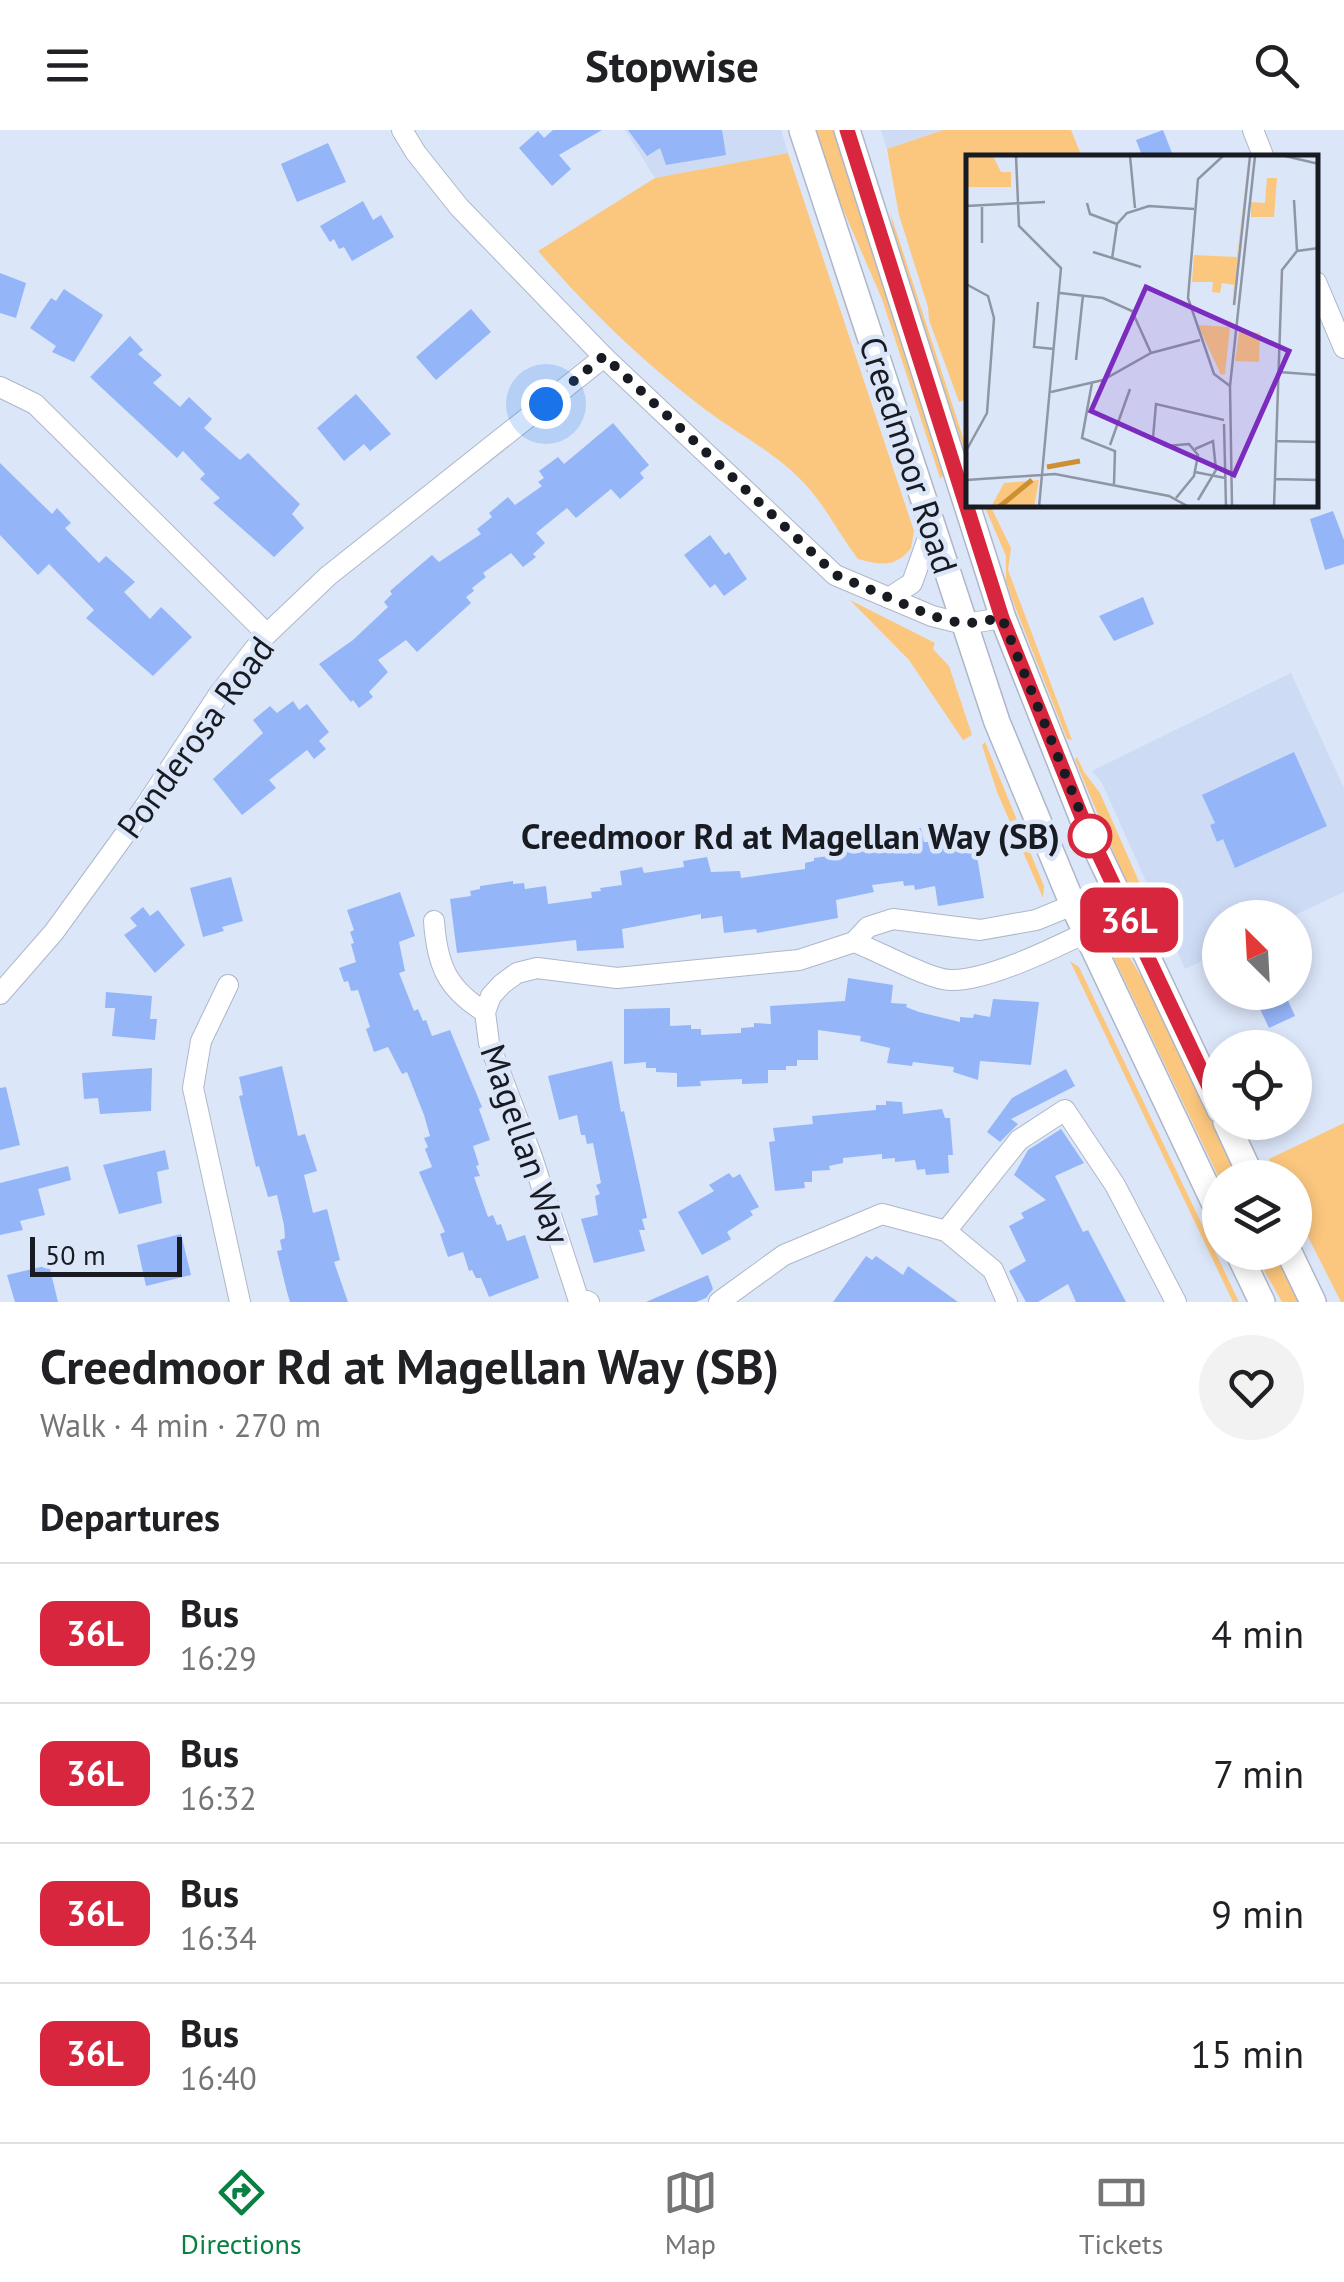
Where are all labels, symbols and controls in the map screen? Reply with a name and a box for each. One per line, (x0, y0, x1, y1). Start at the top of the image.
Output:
text: Stopwise (585, 36, 759, 94)
icon: menu (40, 38, 95, 93)
icon: search (1249, 38, 1304, 93)
inset map (966, 155, 1319, 508)
street label: Creedmoor Road (849, 331, 969, 579)
your location (521, 379, 571, 429)
street label: Ponderosa Road (106, 627, 284, 847)
place label: Creedmoor Rd at Magellan Way (SB) (521, 813, 1060, 859)
marker: Creedmoor Rd at Magellan Way (SB) (1069, 815, 1111, 857)
line badge: 36L (1072, 888, 1186, 952)
text: 36L (1100, 897, 1158, 943)
north arrow (1202, 900, 1312, 1010)
map controls (1202, 900, 1312, 1270)
button: locate (1202, 1030, 1312, 1140)
street label: Magellan Way (470, 1038, 582, 1250)
button: layers (1202, 1160, 1312, 1270)
scale bar (30, 1232, 182, 1276)
text: 50 m (45, 1236, 106, 1273)
text: Creedmoor Rd at Magellan Way (SB) (40, 1335, 779, 1397)
button: heart (1199, 1335, 1304, 1440)
text: Walk · 4 min · 270 m (40, 1404, 321, 1446)
text: Departures (40, 1492, 220, 1541)
text: Bus (180, 1588, 239, 1637)
text: 4 min (1211, 1609, 1304, 1658)
text: 36L (66, 1610, 124, 1656)
text: 16:29 (180, 1637, 257, 1679)
text: Bus (180, 1728, 239, 1777)
text: 7 min (1213, 1749, 1304, 1798)
text: 36L (66, 1750, 124, 1796)
text: 16:32 (180, 1777, 257, 1819)
text: Bus (180, 1868, 239, 1917)
text: 9 min (1211, 1889, 1304, 1938)
text: 36L (66, 1890, 124, 1936)
text: 16:34 (180, 1917, 257, 1959)
text: Bus (180, 2008, 239, 2057)
text: 15 min (1191, 2029, 1304, 2078)
text: 36L (66, 2030, 124, 2076)
text: 16:40 (180, 2057, 257, 2099)
tab: Directions (181, 2165, 302, 2262)
tab: Map (663, 2165, 718, 2262)
tab: Tickets (1079, 2165, 1163, 2262)

